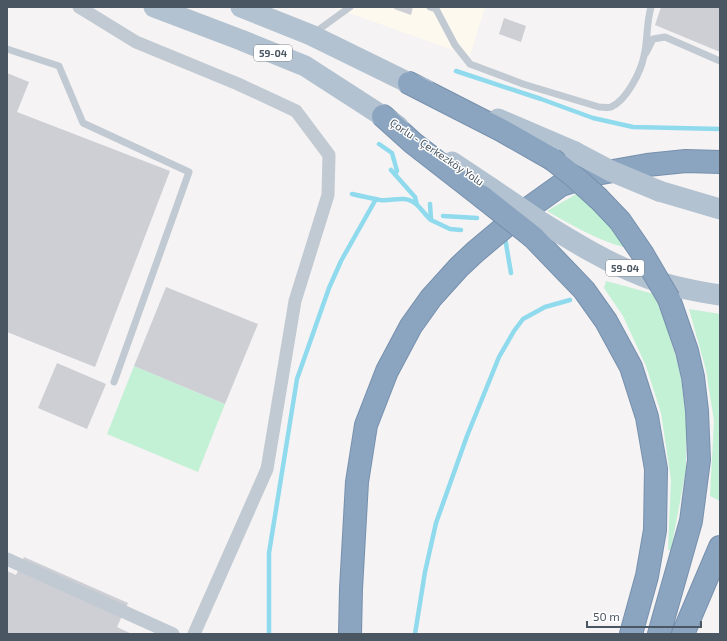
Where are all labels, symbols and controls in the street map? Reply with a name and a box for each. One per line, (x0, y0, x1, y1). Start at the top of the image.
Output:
road number: 59-04 (254, 45, 292, 61)
street label: Çorlu - Çerkezköy Yolu (387, 115, 487, 189)
road number: 59-04 (606, 260, 644, 276)
scale bar (587, 603, 701, 629)
text: 50 m (593, 609, 620, 623)

